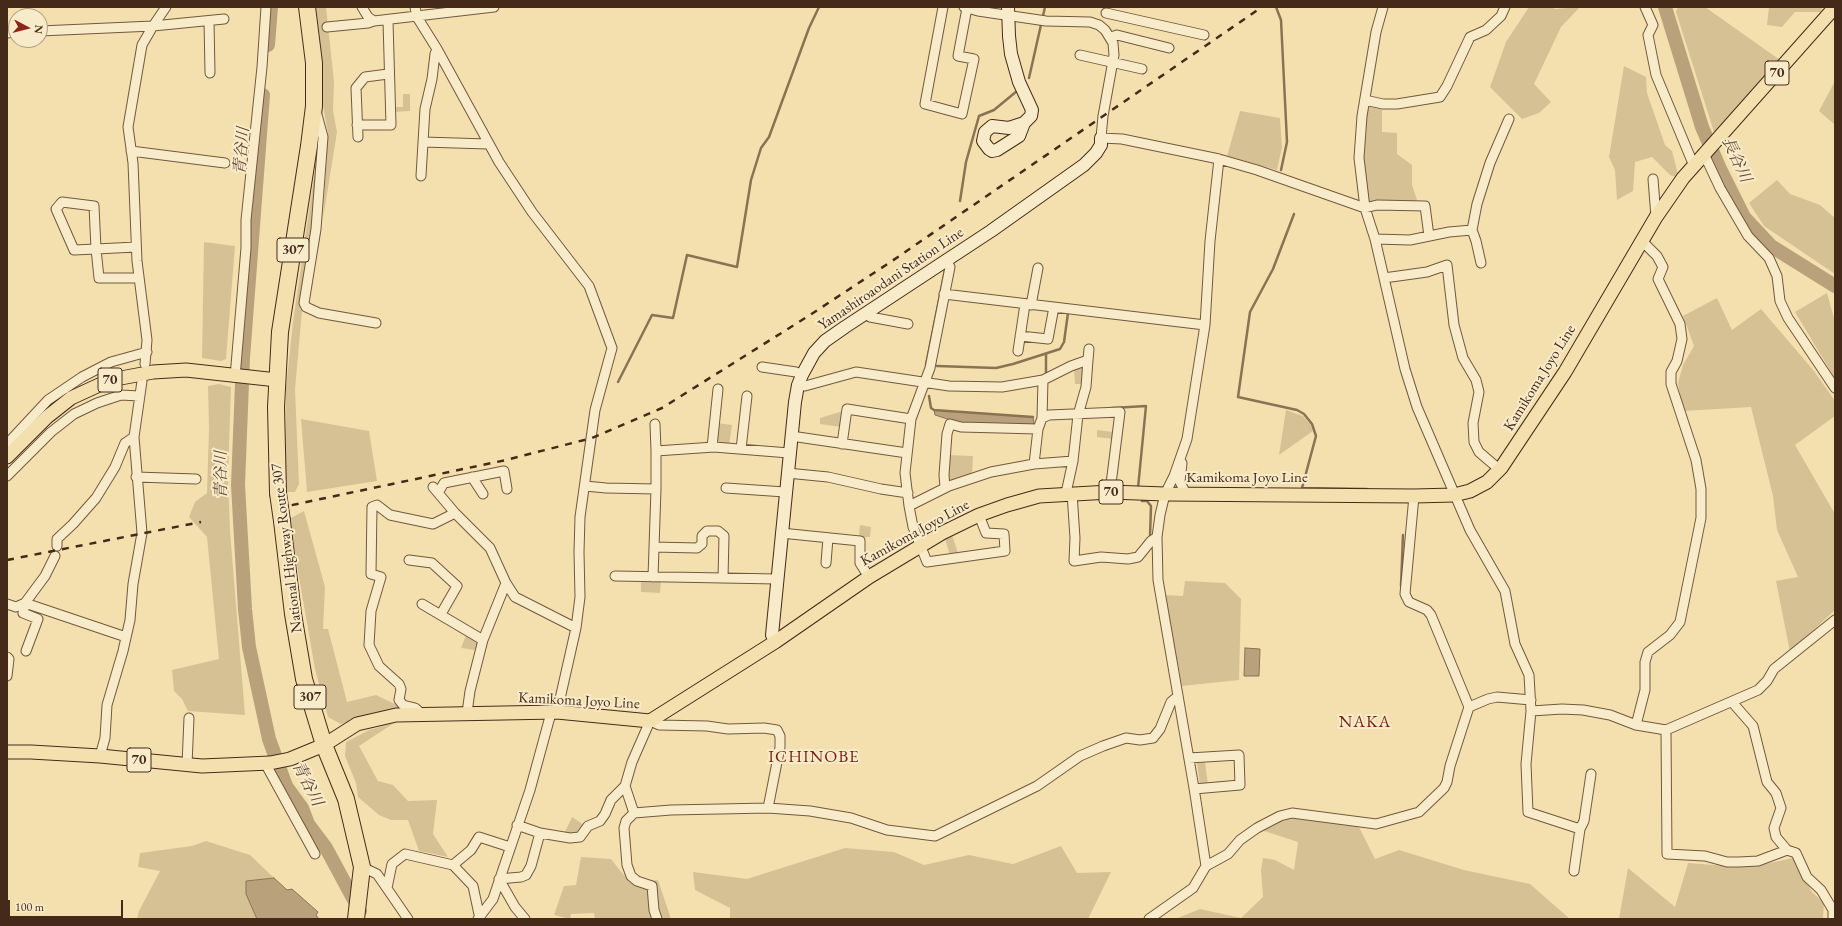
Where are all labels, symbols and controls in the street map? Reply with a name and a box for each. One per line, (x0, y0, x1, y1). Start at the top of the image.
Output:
north arrow (8, 8, 48, 48)
text: N (31, 24, 46, 35)
road number: 70 (1765, 61, 1789, 85)
water label: 青谷川 (230, 126, 254, 176)
water label: 長谷川 (1717, 134, 1755, 186)
street label: Yamashiroaodani Station Line (815, 224, 967, 334)
road number: 307 (277, 238, 309, 262)
street label: Kamikoma Joyo Line (1500, 322, 1580, 434)
road number: 70 (98, 368, 122, 392)
water label: 青谷川 (212, 451, 232, 499)
street label: National Highway Route 307 (268, 462, 306, 634)
street label: Kamikoma Joyo Line (1186, 469, 1308, 487)
road number: 70 (1099, 480, 1123, 504)
street label: Kamikoma Joyo Line (857, 496, 973, 570)
road number: 307 (294, 685, 326, 709)
street label: Kamikoma Joyo Line (518, 689, 640, 713)
district label: NAKA (1339, 712, 1391, 732)
district label: ICHINOBE (768, 747, 860, 767)
road number: 70 (127, 748, 151, 772)
water label: 青谷川 (288, 758, 326, 810)
scale bar (10, 892, 125, 918)
text: 100 m (15, 899, 44, 915)

